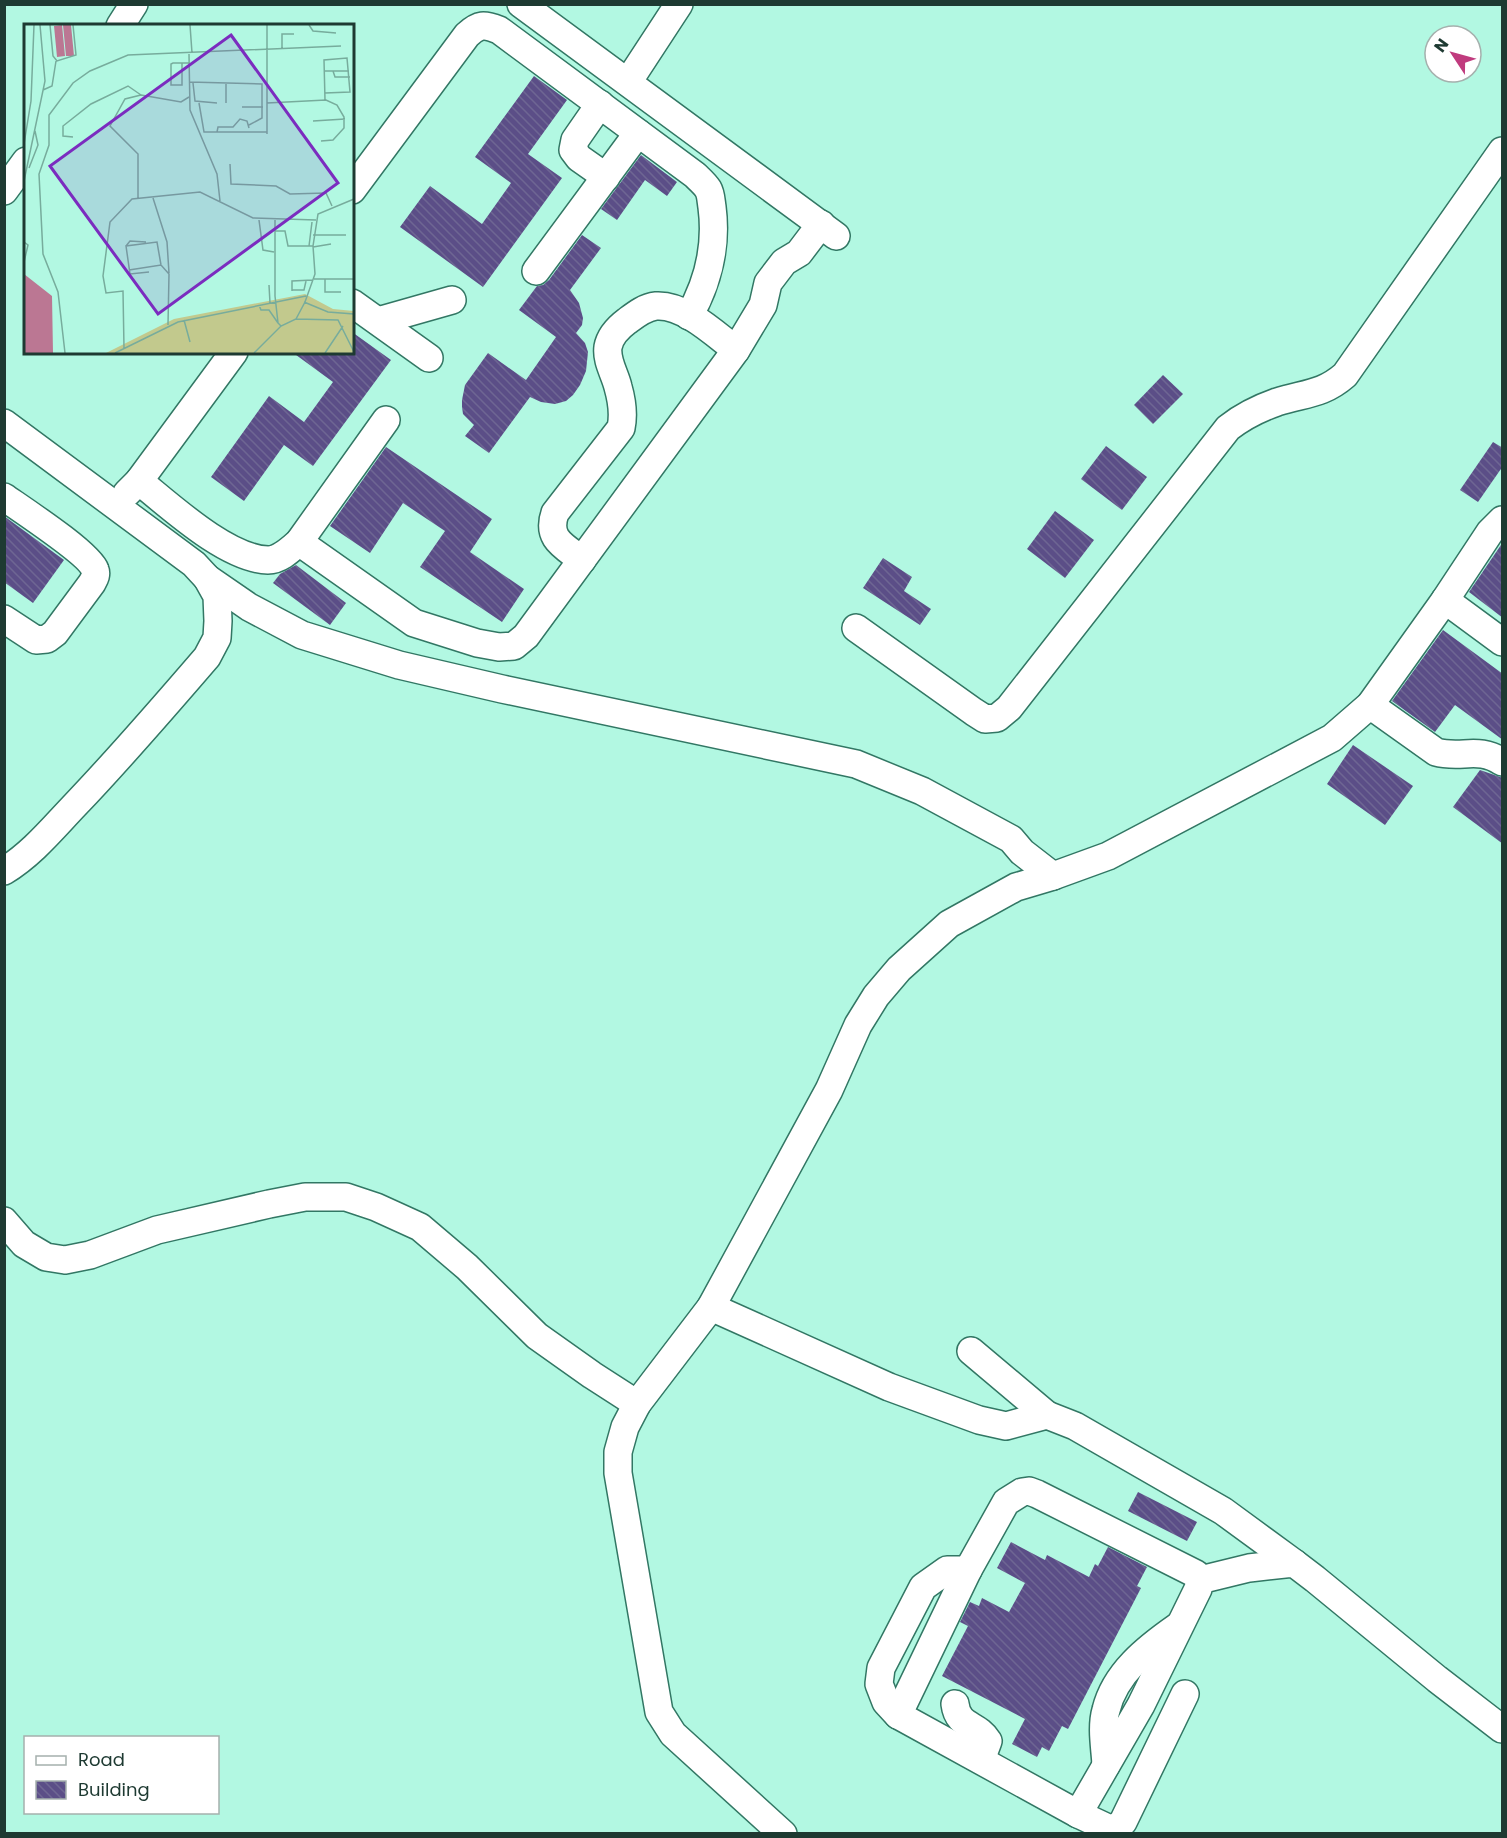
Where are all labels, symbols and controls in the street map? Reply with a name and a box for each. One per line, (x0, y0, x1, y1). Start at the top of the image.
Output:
inset map (24, 24, 354, 354)
north arrow (1423, 24, 1483, 84)
text: N (1428, 34, 1454, 57)
legend (24, 1736, 219, 1814)
text: Road (78, 1747, 125, 1772)
text: Building (78, 1777, 150, 1802)

